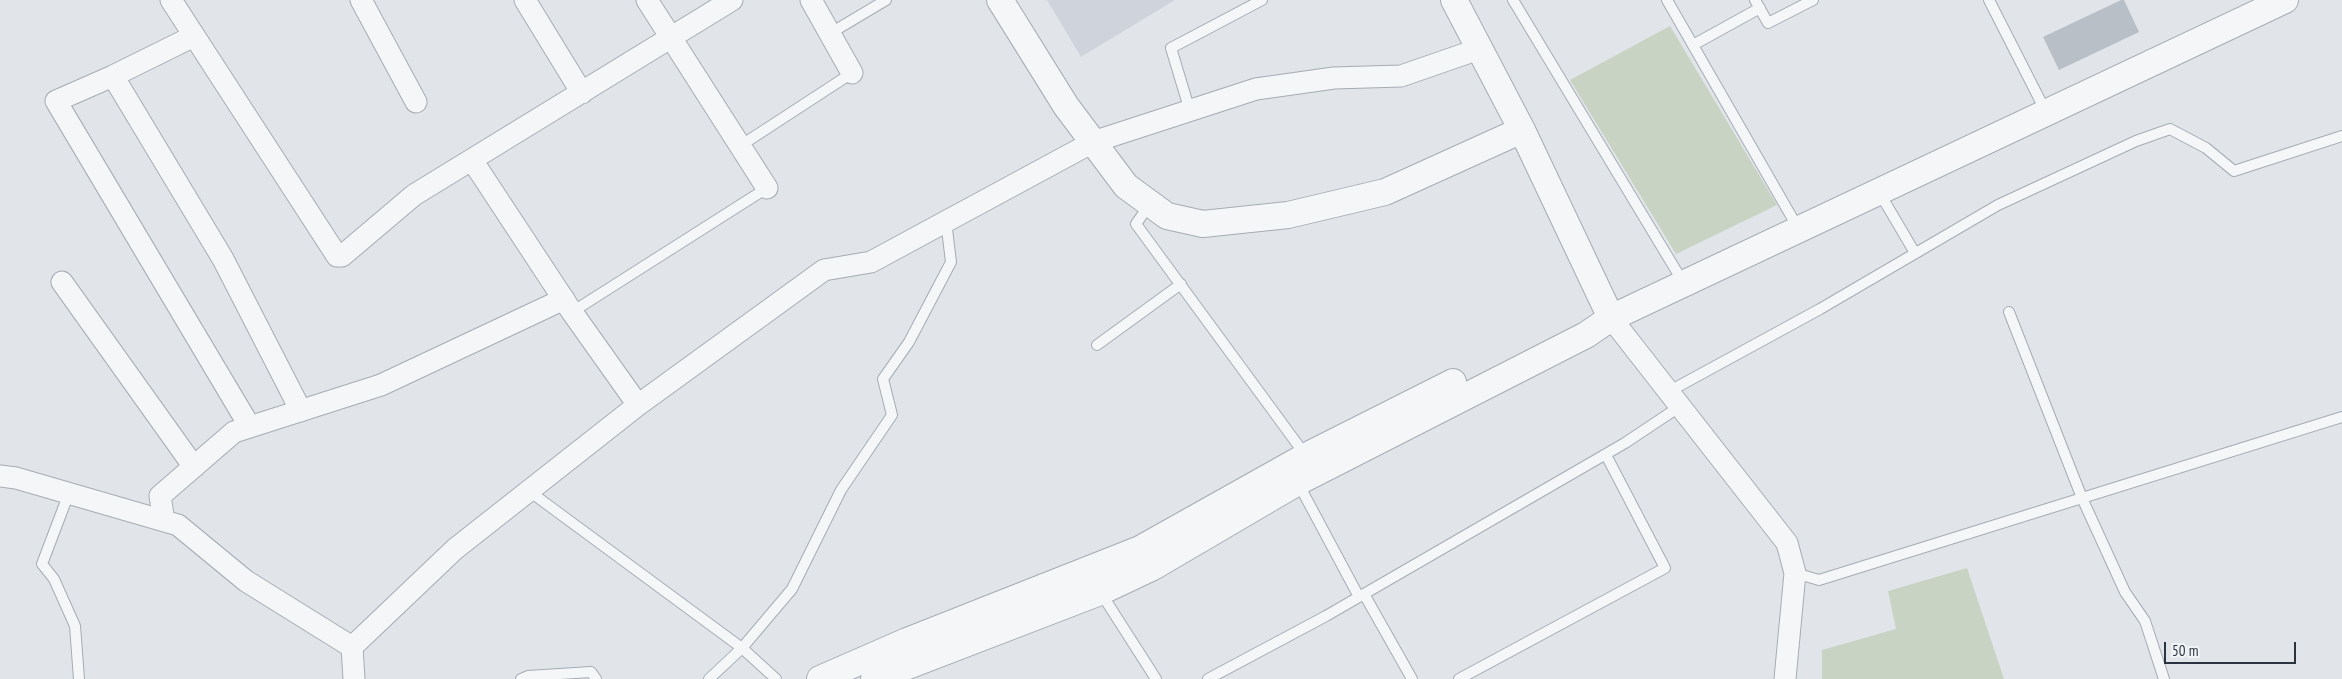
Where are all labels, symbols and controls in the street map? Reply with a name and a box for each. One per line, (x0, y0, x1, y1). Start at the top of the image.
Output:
scale bar (2167, 632, 2300, 664)
text: 50 m (2172, 641, 2198, 660)

